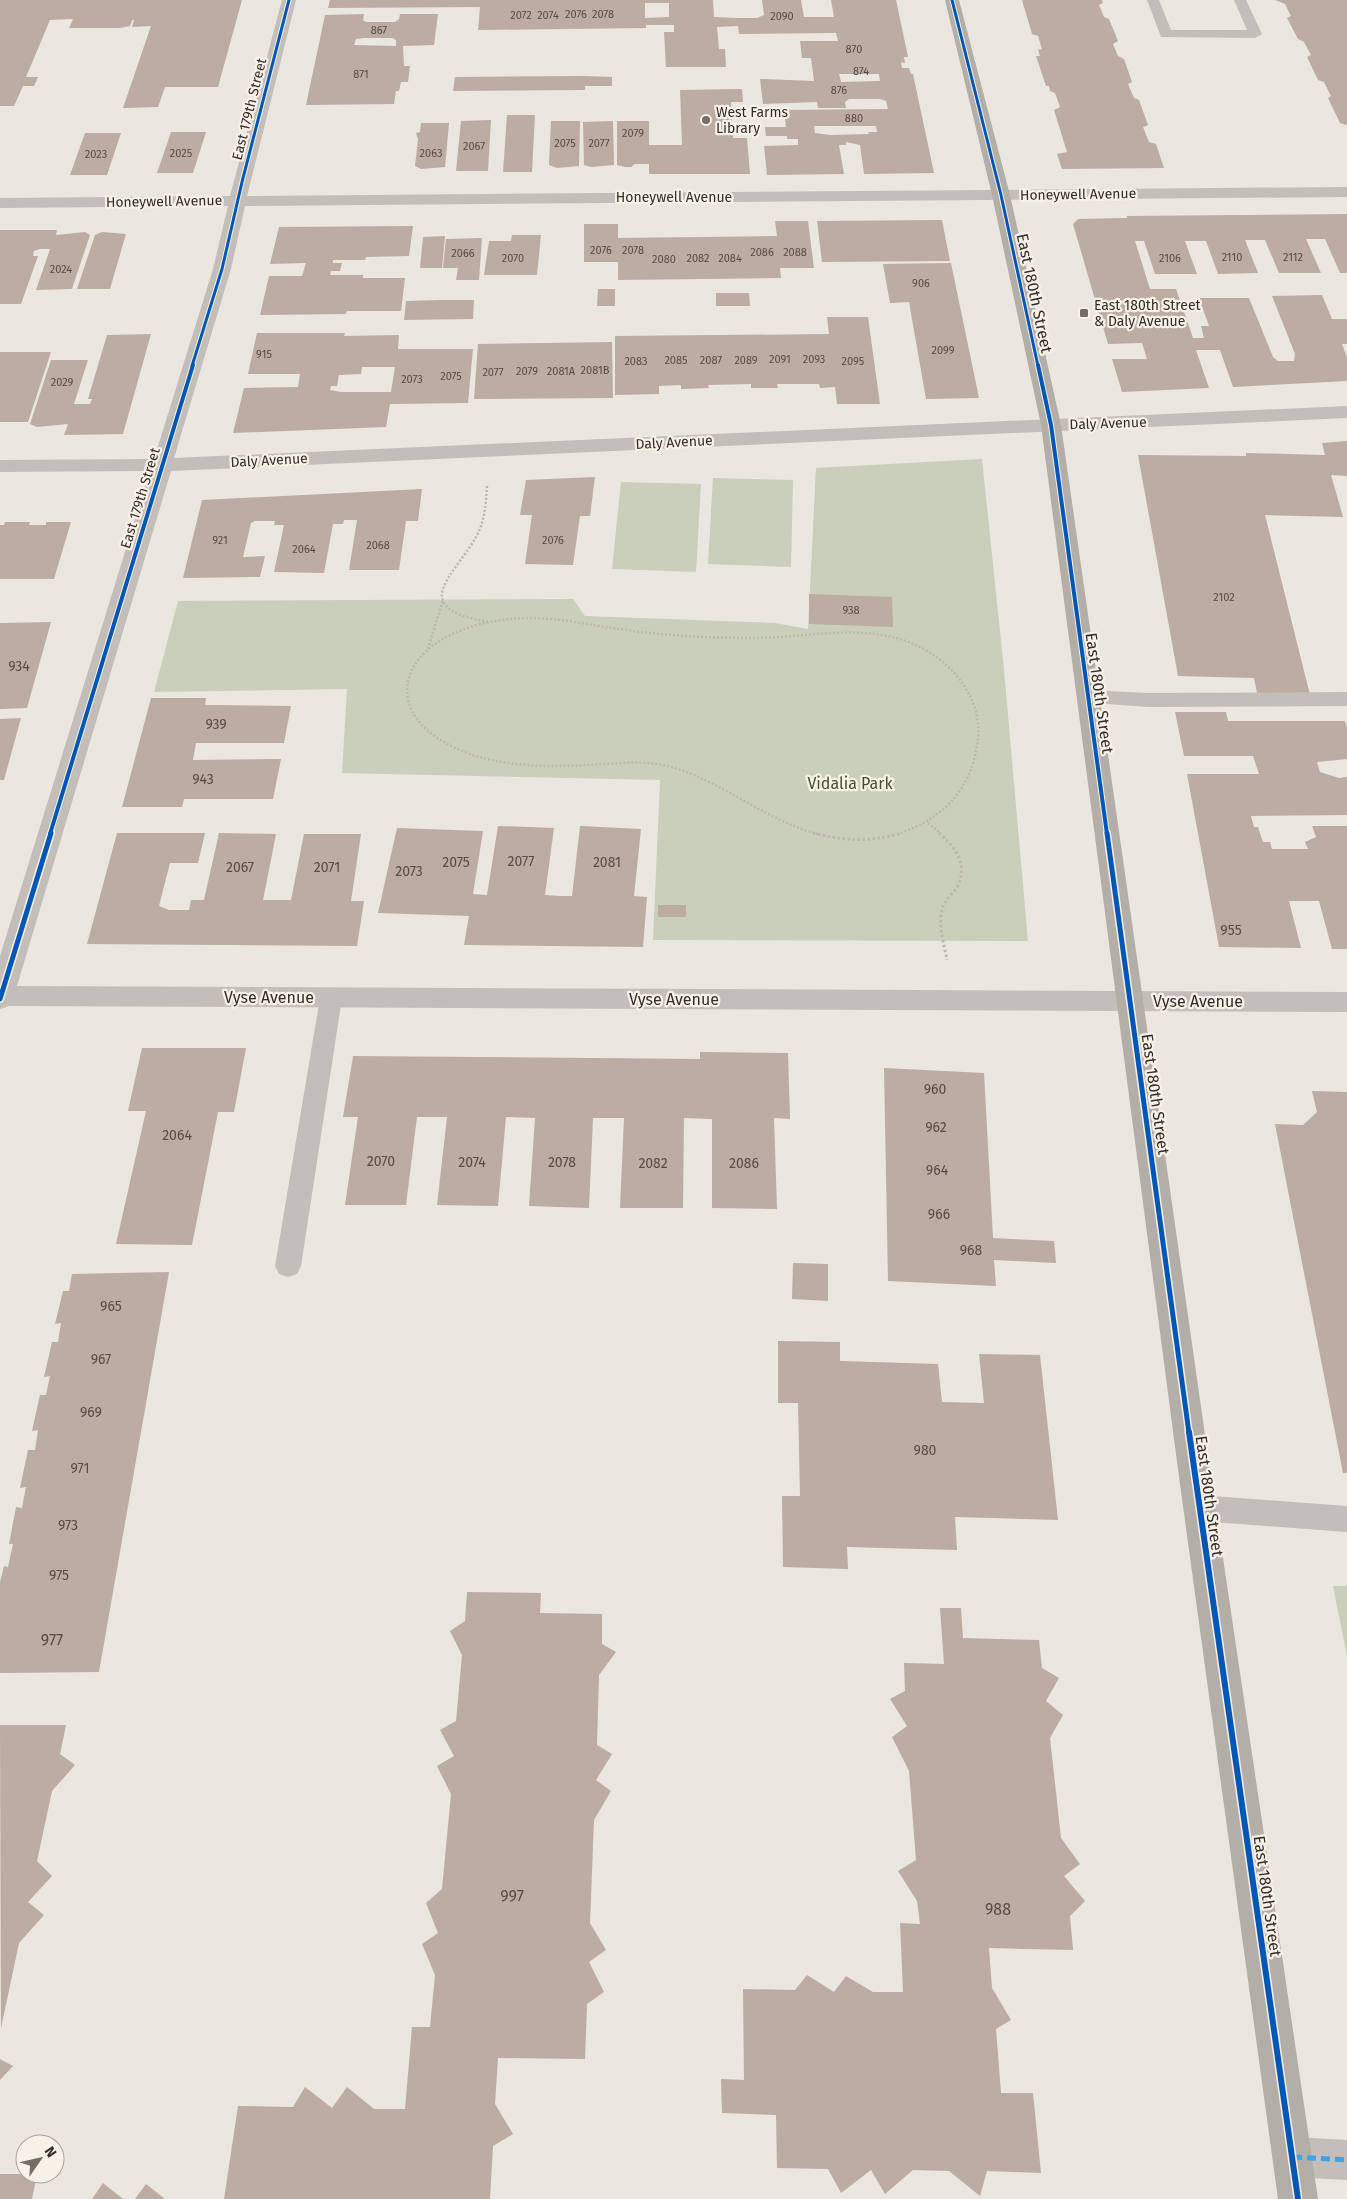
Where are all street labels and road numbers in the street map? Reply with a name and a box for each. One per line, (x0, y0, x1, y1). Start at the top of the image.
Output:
street label: East 179th Street (229, 55, 271, 162)
street label: Honeywell Avenue (1020, 185, 1136, 204)
street label: Honeywell Avenue (616, 189, 732, 206)
street label: Honeywell Avenue (106, 192, 222, 211)
street label: East 180th Street (1013, 232, 1057, 355)
street label: Daly Avenue (1069, 414, 1147, 433)
street label: Daly Avenue (635, 432, 713, 453)
street label: East 179th Street (117, 445, 164, 551)
street label: Daly Avenue (230, 450, 308, 471)
street label: East 180th Street (1082, 631, 1117, 755)
street label: Vyse Avenue (224, 988, 314, 1007)
street label: Vyse Avenue (629, 990, 719, 1009)
street label: Vyse Avenue (1153, 992, 1243, 1011)
street label: East 180th Street (1138, 1032, 1173, 1156)
street label: East 180th Street (1192, 1434, 1227, 1558)
street label: East 180th Street (1250, 1834, 1285, 1958)

